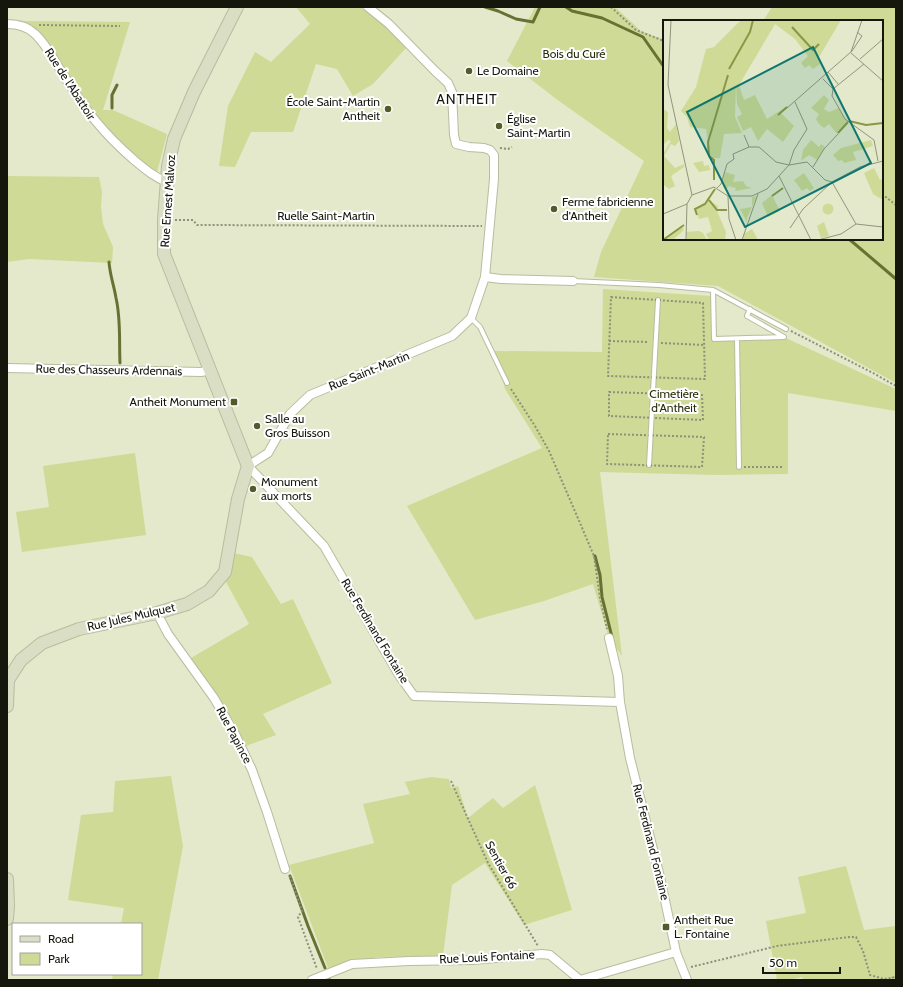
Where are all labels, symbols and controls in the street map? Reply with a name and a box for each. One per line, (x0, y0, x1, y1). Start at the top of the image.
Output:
inset map (663, 20, 883, 240)
street label: Rue de l'Abattoir (42, 45, 99, 123)
park label: Bois du Curé (543, 46, 605, 61)
place label: Le Domaine (477, 63, 539, 78)
marker: Le Domaine (464, 66, 474, 76)
district label: ANTHEIT (436, 90, 498, 108)
place label: École Saint-Martin Antheit (286, 94, 380, 123)
marker: École Saint-Martin Antheit (383, 104, 393, 114)
place label: Église Saint-Martin (507, 111, 571, 140)
marker: Église Saint-Martin (494, 121, 504, 131)
street label: Rue Ernest Malvoz (157, 154, 178, 248)
place label: Ferme fabricienne d'Antheit (562, 194, 653, 223)
marker: Ferme fabricienne d'Antheit (549, 204, 559, 214)
street label: Ruelle Saint-Martin (277, 208, 375, 223)
street label: Rue Saint-Martin (326, 347, 412, 394)
street label: Rue des Chasseurs Ardennais (36, 361, 183, 378)
park label: Cimetière d'Antheit (649, 386, 699, 415)
place label: Antheit Monument (129, 394, 226, 409)
marker: Antheit Monument (229, 397, 239, 407)
place label: Salle au Gros Buisson (265, 411, 330, 440)
marker: Salle au Gros Buisson (252, 421, 262, 431)
place label: Monument aux morts (261, 474, 318, 503)
marker: Monument aux morts (248, 484, 258, 494)
street label: Rue Ferdinand Fontaine (338, 576, 413, 686)
street label: Rue Jules Mulquet (85, 599, 176, 634)
street label: Rue Papince (213, 704, 256, 766)
street label: Rue Ferdinand Fontaine (630, 782, 673, 902)
street label: Sentier 66 (482, 838, 521, 892)
place label: Antheit Rue L. Fontaine (674, 912, 734, 941)
marker: Antheit Rue L. Fontaine (661, 922, 671, 932)
legend (12, 923, 142, 975)
text: Road (48, 931, 74, 946)
street label: Rue Louis Fontaine (439, 947, 535, 966)
scale bar (763, 949, 840, 975)
text: Park (48, 951, 70, 966)
text: 50 m (769, 955, 797, 970)

